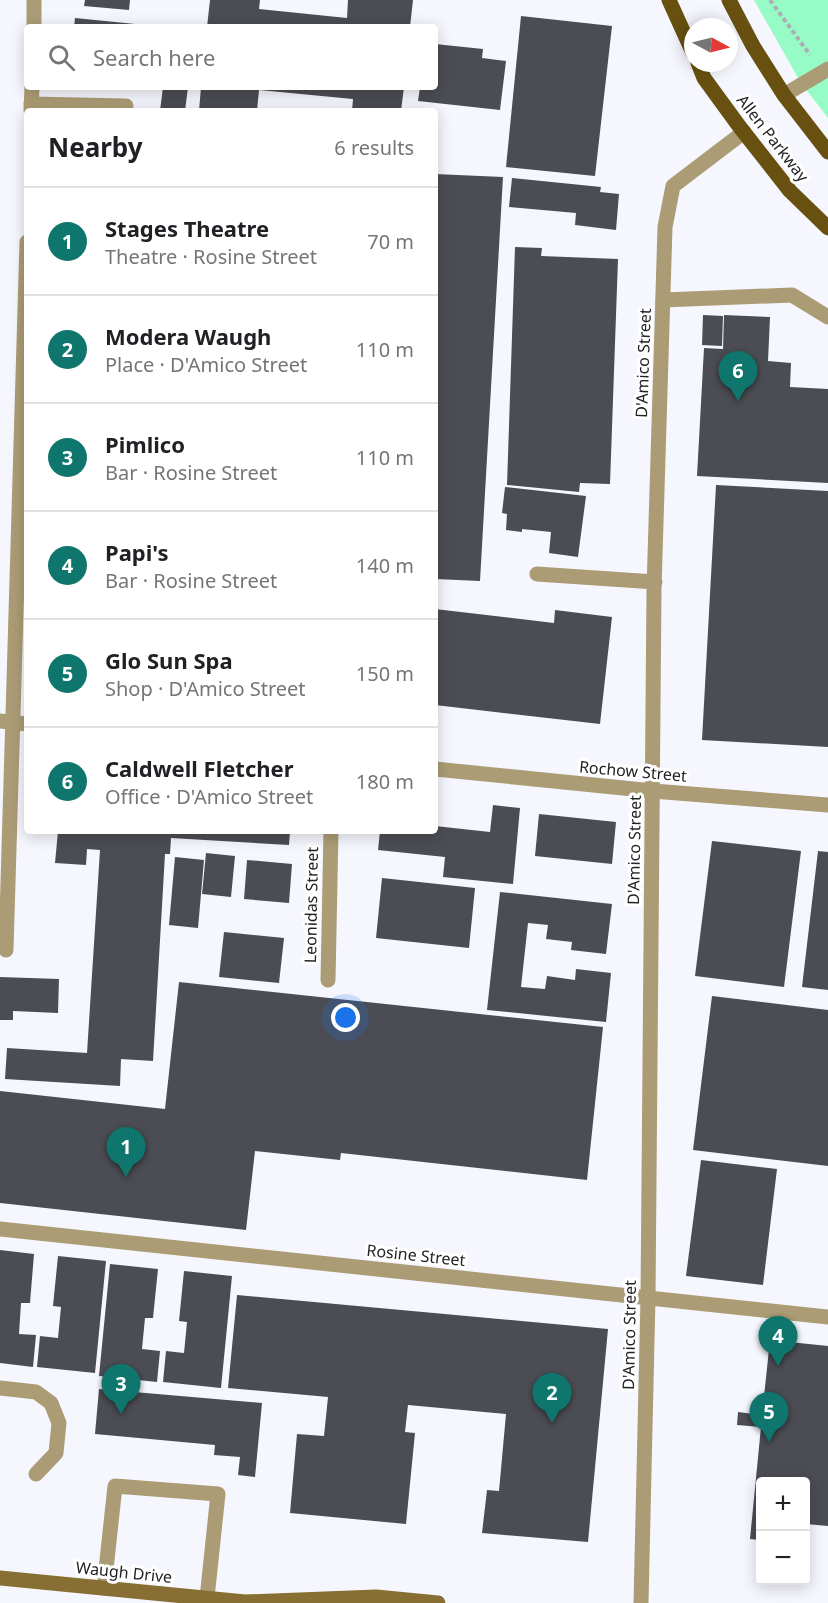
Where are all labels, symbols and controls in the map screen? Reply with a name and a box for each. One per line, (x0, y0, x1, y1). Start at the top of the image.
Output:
north arrow (684, 18, 738, 72)
search box (24, 24, 438, 90)
icon: search (45, 41, 78, 74)
text: Search here (93, 42, 215, 72)
street label: Allen Parkway (732, 90, 815, 187)
text: Nearby (48, 129, 143, 165)
text: 6 results (334, 134, 414, 161)
text: Stages Theatre (105, 213, 269, 243)
text: 1 (62, 228, 73, 255)
text: 70 m (367, 228, 414, 255)
text: Theatre · Rosine Street (105, 243, 317, 270)
street label: D'Amico Street (630, 308, 656, 418)
text: Modera Waugh (105, 321, 271, 351)
text: 2 (62, 336, 73, 363)
text: 110 m (356, 336, 414, 363)
text: Place · D'Amico Street (105, 351, 307, 378)
pin: 6 (718, 352, 758, 401)
text: Pimlico (105, 429, 185, 459)
text: 3 (62, 444, 73, 471)
text: 110 m (356, 444, 414, 471)
text: Bar · Rosine Street (105, 459, 277, 486)
text: Papi's (105, 537, 169, 567)
text: 4 (62, 552, 73, 579)
text: 140 m (356, 552, 414, 579)
text: Bar · Rosine Street (105, 567, 277, 594)
text: Glo Sun Spa (105, 645, 233, 675)
text: 5 (62, 660, 73, 687)
text: 150 m (356, 660, 414, 687)
text: Shop · D'Amico Street (105, 675, 306, 702)
text: Caldwell Fletcher (105, 753, 294, 783)
street label: Rochow Street (578, 755, 688, 787)
text: 6 (62, 768, 73, 795)
text: 180 m (356, 768, 414, 795)
text: Office · D'Amico Street (105, 783, 313, 810)
street label: D'Amico Street (622, 795, 646, 905)
street label: Leonidas Street (299, 846, 323, 963)
your location (331, 1003, 360, 1032)
pin: 1 (106, 1128, 146, 1177)
street label: Rosine Street (366, 1239, 467, 1271)
street label: D'Amico Street (617, 1280, 641, 1390)
pin: 4 (758, 1316, 798, 1366)
pin: 3 (102, 1364, 140, 1414)
pin: 2 (532, 1374, 572, 1423)
pin: 5 (750, 1392, 788, 1442)
map controls (756, 1477, 810, 1585)
button: + (756, 1477, 810, 1531)
button: − (756, 1531, 810, 1585)
street label: Waugh Drive (75, 1556, 173, 1588)

